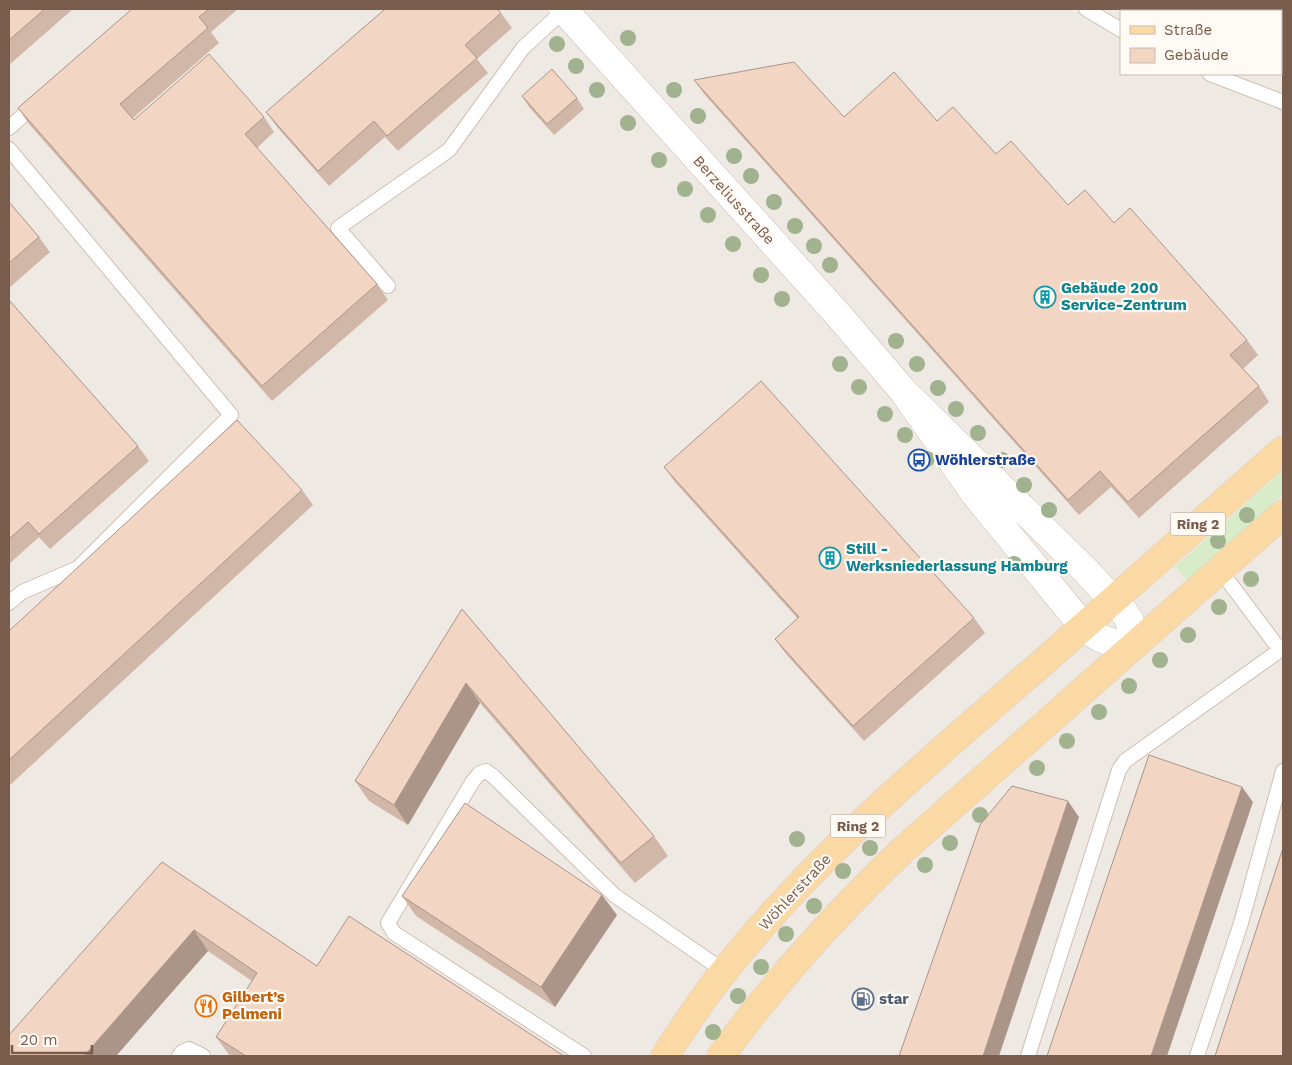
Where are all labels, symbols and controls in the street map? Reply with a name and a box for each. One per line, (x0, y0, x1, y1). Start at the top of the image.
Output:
legend (1120, 10, 1282, 75)
text: Straße (1164, 21, 1212, 39)
text: Gebäude (1164, 46, 1229, 64)
street label: Berzeliusstraße (689, 152, 779, 248)
place label: Gebäude 200 Service-Zentrum (1061, 279, 1187, 314)
building icon: Gebäude 200 Service-Zentrum (1033, 285, 1057, 309)
bus stop icon: Wöhlerstraße (907, 448, 931, 472)
place label: Wöhlerstraße (935, 451, 1036, 469)
road number: Ring 2 (1170, 512, 1226, 536)
place label: Still - Werksniederlassung Hamburg (846, 540, 1068, 575)
building icon: Still - Werksniederlassung Hamburg (818, 546, 842, 570)
road number: Ring 2 (830, 814, 886, 838)
street label: Wöhlerstraße (755, 850, 835, 934)
fuel station icon: star (851, 987, 875, 1011)
place label: Gilbert’s Pelmeni (222, 988, 285, 1023)
place label: star (879, 990, 909, 1008)
restaurant icon: Gilbert’s Pelmeni (194, 994, 218, 1018)
scale bar (12, 1022, 92, 1054)
text: 20 m (20, 1031, 58, 1049)

